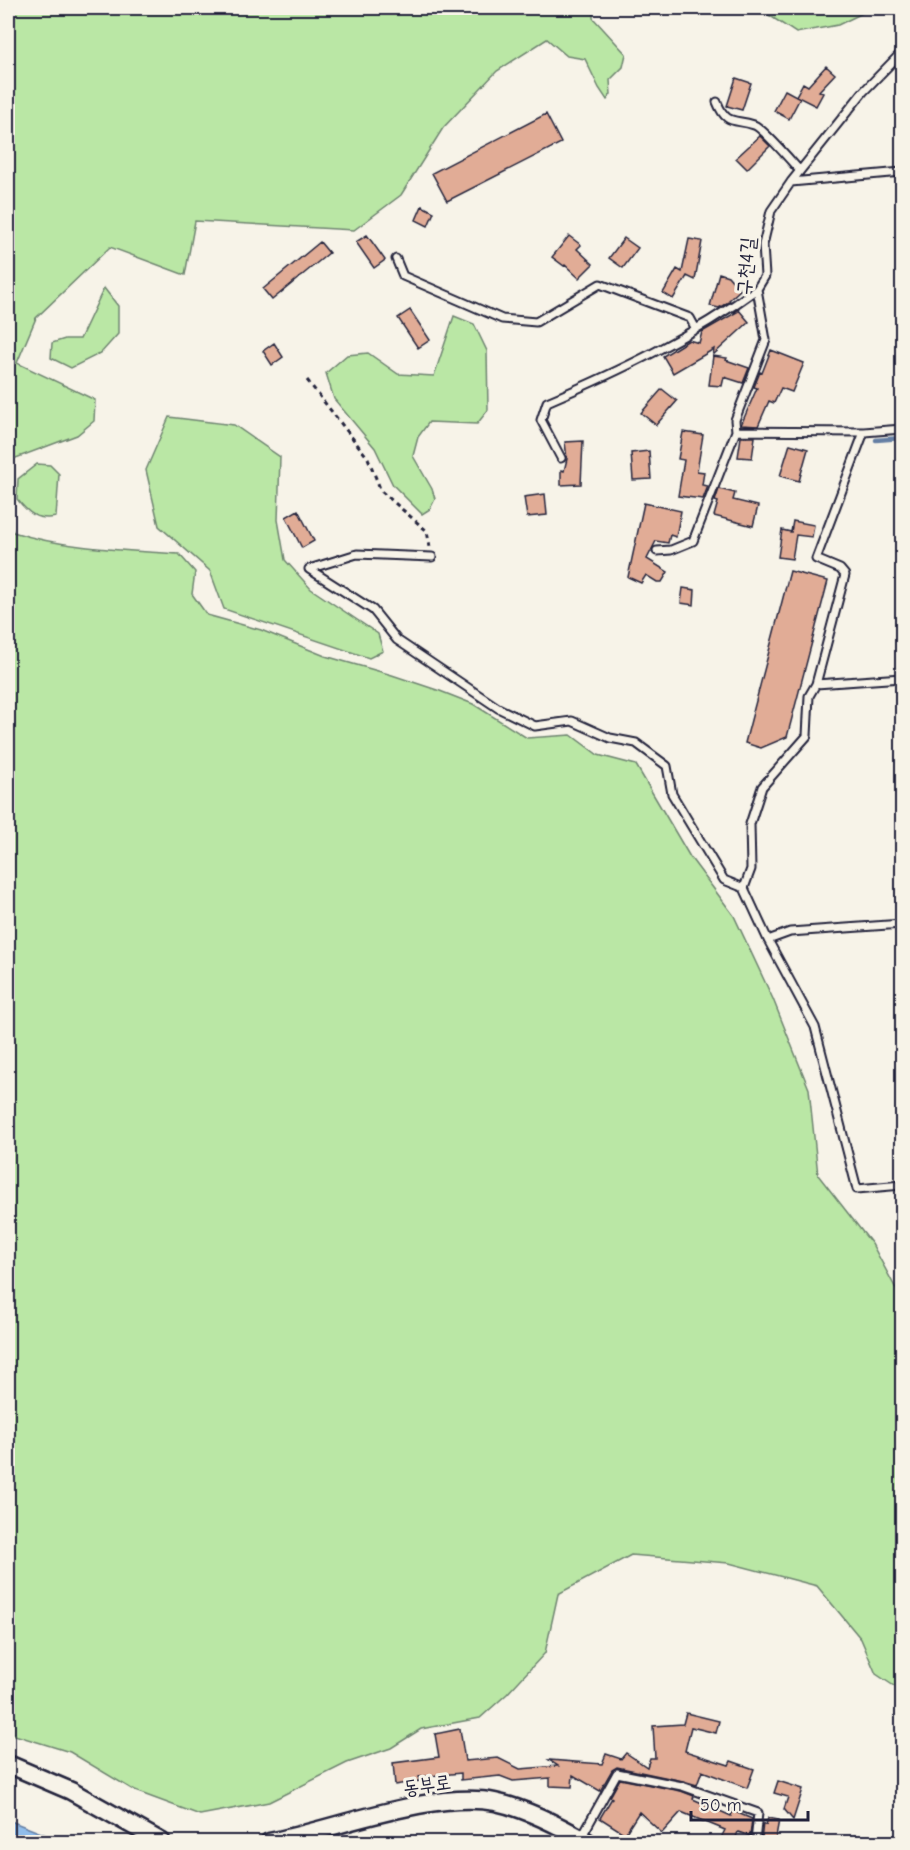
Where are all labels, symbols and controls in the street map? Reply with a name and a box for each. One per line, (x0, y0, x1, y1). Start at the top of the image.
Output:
street label: 구천4길 (732, 236, 760, 296)
street label: 동부로 (401, 1770, 453, 1800)
scale bar (691, 1784, 808, 1822)
text: 50 m (700, 1795, 742, 1816)

